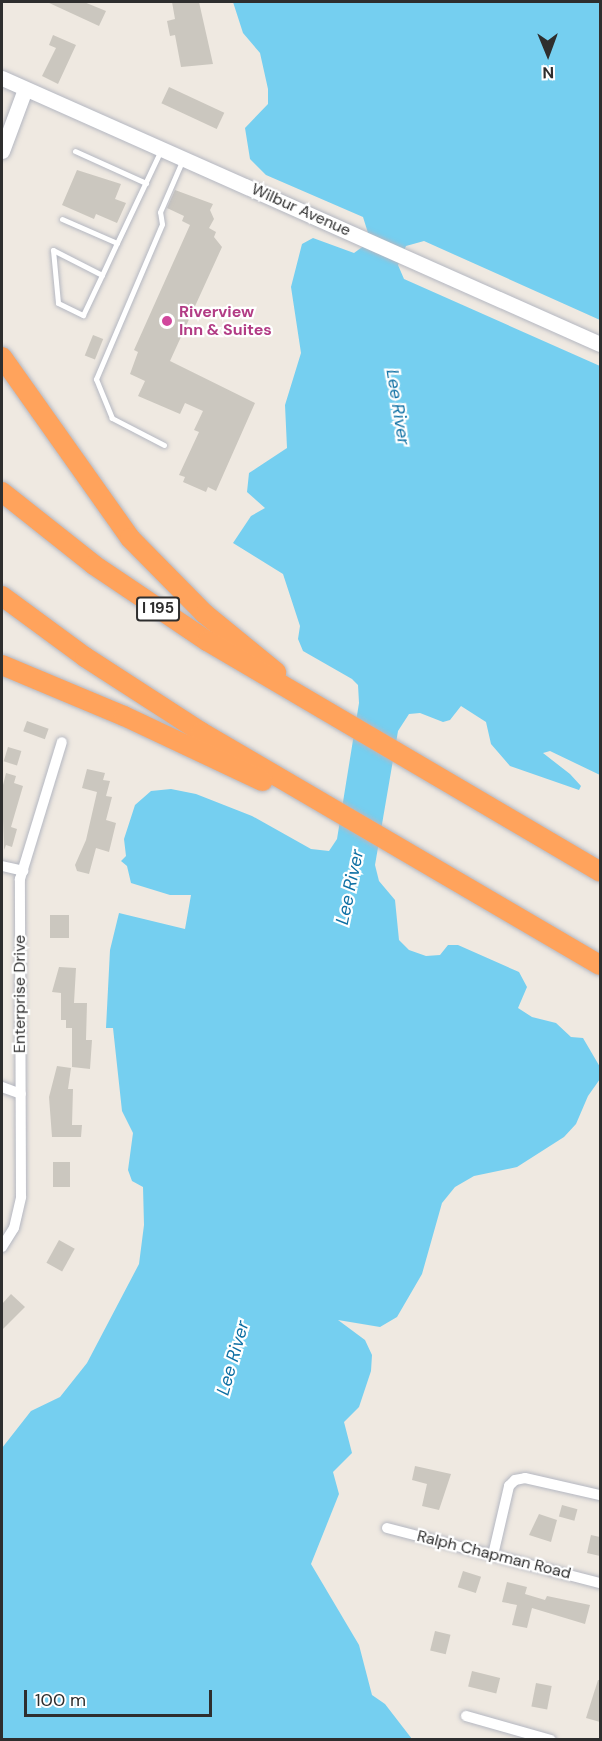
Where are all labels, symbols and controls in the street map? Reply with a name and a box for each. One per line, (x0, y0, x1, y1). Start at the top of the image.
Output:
north arrow (518, 24, 578, 84)
text: N (542, 62, 554, 83)
street label: Wilbur Avenue (248, 180, 354, 240)
place label: Riverview Inn & Suites (179, 302, 272, 340)
marker: Riverview Inn & Suites (160, 314, 174, 328)
water label: Lee River (381, 368, 415, 446)
road number: I 195 (136, 597, 180, 621)
water label: Lee River (332, 848, 368, 926)
street label: Enterprise Drive (10, 935, 30, 1053)
water label: Lee River (212, 1318, 254, 1398)
street label: Ralph Chapman Road (415, 1527, 573, 1583)
scale bar (27, 1678, 214, 1716)
text: 100 m (35, 1688, 86, 1712)

